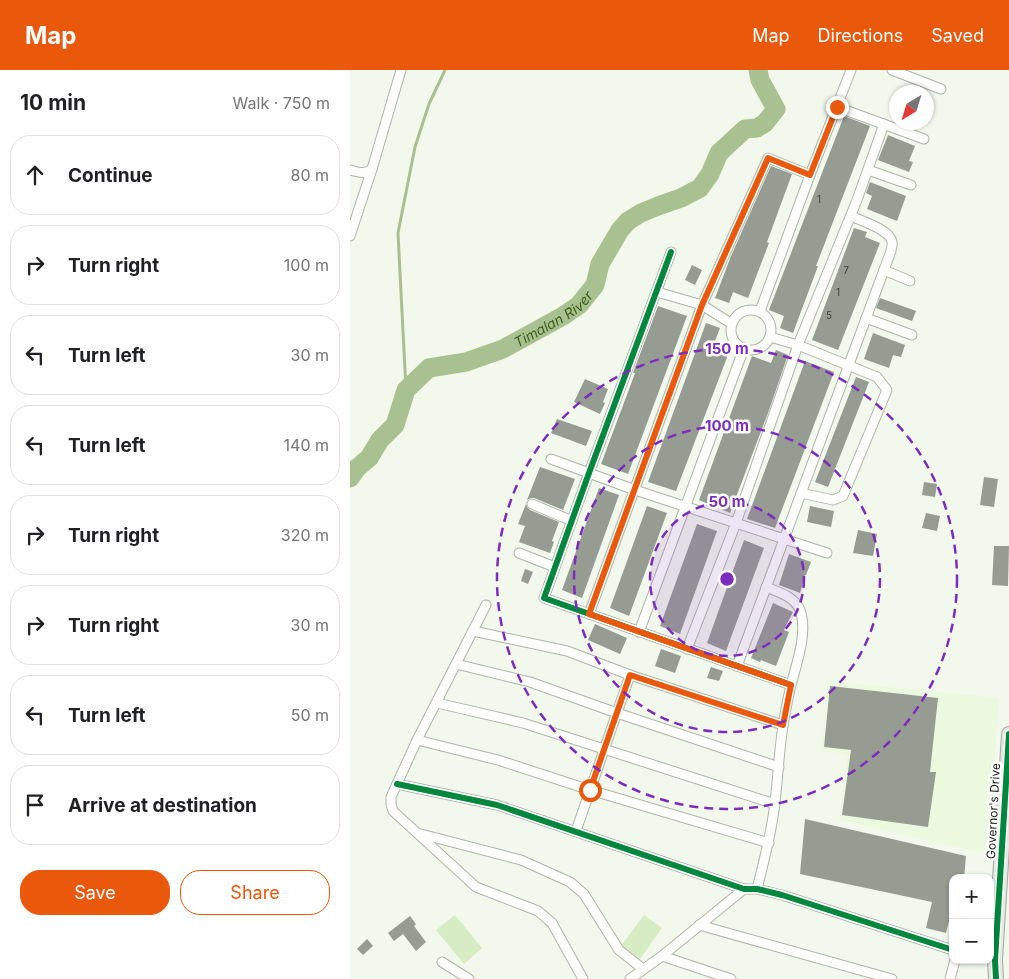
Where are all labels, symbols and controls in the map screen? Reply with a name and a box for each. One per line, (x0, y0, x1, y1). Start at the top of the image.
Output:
text: Map (25, 21, 76, 50)
text: Map (752, 25, 790, 46)
text: Directions (818, 25, 903, 46)
text: Saved (931, 25, 984, 46)
north arrow (889, 85, 934, 130)
text: 10 min (20, 90, 86, 115)
text: Walk · 750 m (233, 93, 330, 113)
route end (826, 96, 849, 119)
icon: ahead (21, 161, 49, 189)
text: Continue (68, 164, 153, 187)
text: 80 m (290, 165, 329, 185)
house number: 1 (817, 193, 821, 205)
icon: right (21, 251, 49, 279)
text: Turn right (68, 254, 159, 277)
text: 100 m (284, 255, 329, 275)
house number: 7 (843, 264, 849, 276)
water label: Timalan River (510, 286, 596, 350)
house number: 1 (836, 286, 840, 298)
house number: 5 (826, 309, 832, 321)
text: 150 m (705, 339, 749, 358)
icon: left (21, 341, 49, 369)
text: Turn left (68, 344, 146, 367)
text: 30 m (291, 345, 329, 365)
text: 100 m (705, 416, 749, 435)
icon: left (21, 431, 49, 459)
text: Turn left (68, 434, 146, 457)
text: 140 m (284, 435, 329, 455)
text: 50 m (709, 492, 745, 511)
icon: right (21, 521, 49, 549)
text: Turn right (68, 524, 159, 547)
text: 320 m (281, 525, 329, 545)
centre of rings (718, 570, 736, 588)
icon: right (21, 611, 49, 639)
text: Turn right (68, 614, 159, 637)
text: 30 m (291, 615, 329, 635)
icon: left (21, 701, 49, 729)
text: Turn left (68, 704, 146, 727)
text: 50 m (291, 705, 329, 725)
street label: Governor's Drive (983, 763, 1003, 859)
route start (579, 779, 602, 802)
icon: arrive (21, 791, 49, 819)
text: Arrive at destination (68, 794, 257, 817)
button: Save (20, 870, 170, 915)
button: Share (180, 870, 330, 915)
map controls (949, 874, 994, 964)
button: + (949, 874, 994, 919)
button: − (949, 919, 994, 964)

